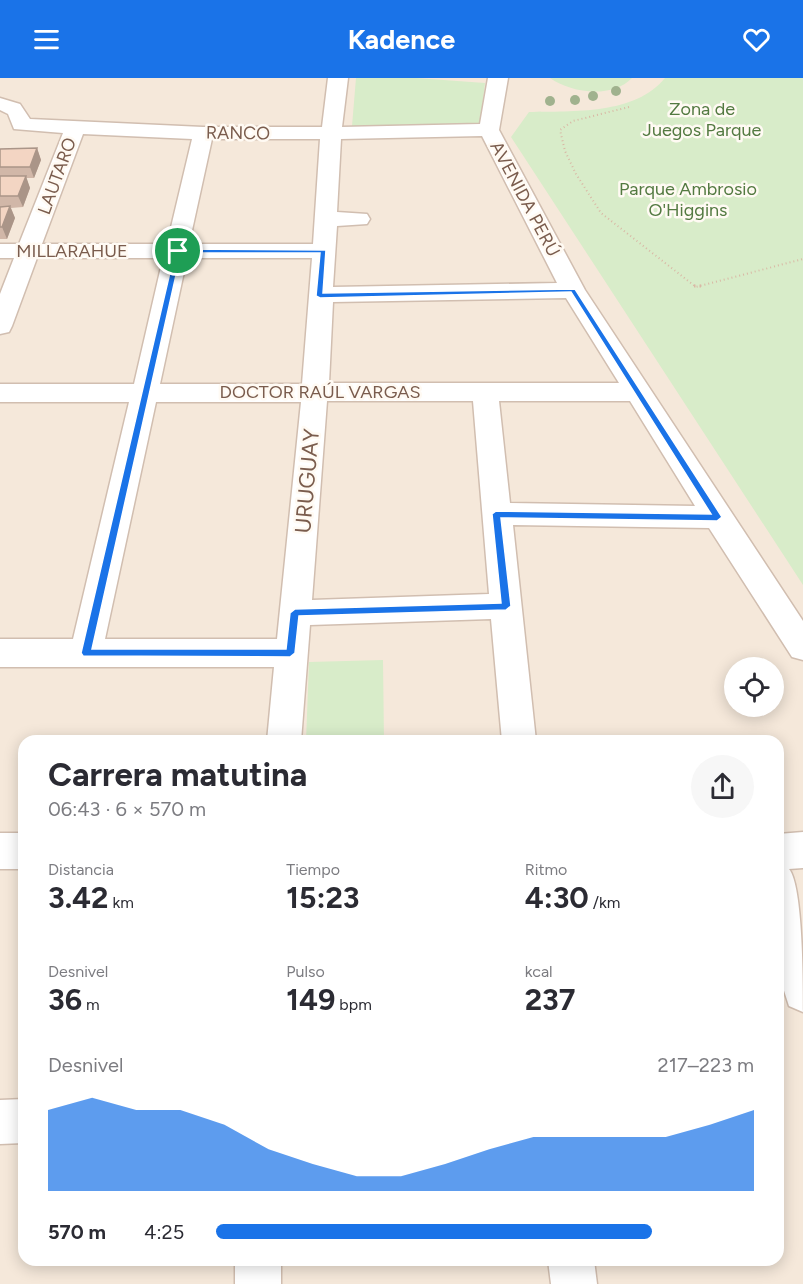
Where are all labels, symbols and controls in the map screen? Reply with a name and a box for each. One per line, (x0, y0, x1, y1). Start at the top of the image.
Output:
icon: menu (30, 23, 63, 56)
text: Kadence (348, 23, 455, 56)
icon: heart (740, 23, 773, 56)
park label: Zona de Juegos Parque (643, 98, 762, 141)
street label: RANCO (206, 121, 270, 145)
street label: LAUTARO (33, 135, 81, 217)
street label: AVENIDA PERÚ (485, 138, 565, 260)
park label: Parque Ambrosio O'Higgins (619, 178, 757, 221)
pin (152, 225, 203, 276)
icon: arrive (161, 234, 194, 267)
street label: MILLARAHUE (16, 240, 128, 262)
street label: DOCTOR RAÚL VARGAS (220, 381, 420, 403)
street label: URUGUAY (289, 427, 325, 535)
map controls (724, 657, 784, 717)
button: locate (724, 657, 784, 717)
text: Carrera matutina (48, 755, 307, 794)
button: share (691, 755, 754, 818)
text: 06:43 · 6 × 570 m (48, 797, 206, 821)
text: Distancia (48, 860, 114, 879)
text: Tiempo (286, 860, 340, 879)
text: Ritmo (525, 860, 567, 879)
text: 3.42 (48, 879, 108, 916)
text: 15:23 (286, 879, 360, 916)
text: 4:30 (525, 879, 589, 916)
text: km (108, 893, 134, 912)
text: /km (589, 893, 620, 912)
text: Desnivel (48, 962, 108, 981)
text: Pulso (286, 962, 325, 981)
text: kcal (525, 962, 553, 981)
text: 36 (48, 981, 82, 1018)
text: 149 (286, 981, 335, 1018)
text: 237 (525, 981, 575, 1018)
text: m (82, 995, 100, 1014)
text: bpm (335, 995, 372, 1014)
text: Desnivel (48, 1053, 123, 1077)
text: 217–223 m (658, 1053, 754, 1077)
text: 570 m (48, 1220, 106, 1244)
text: 4:25 (144, 1220, 184, 1244)

